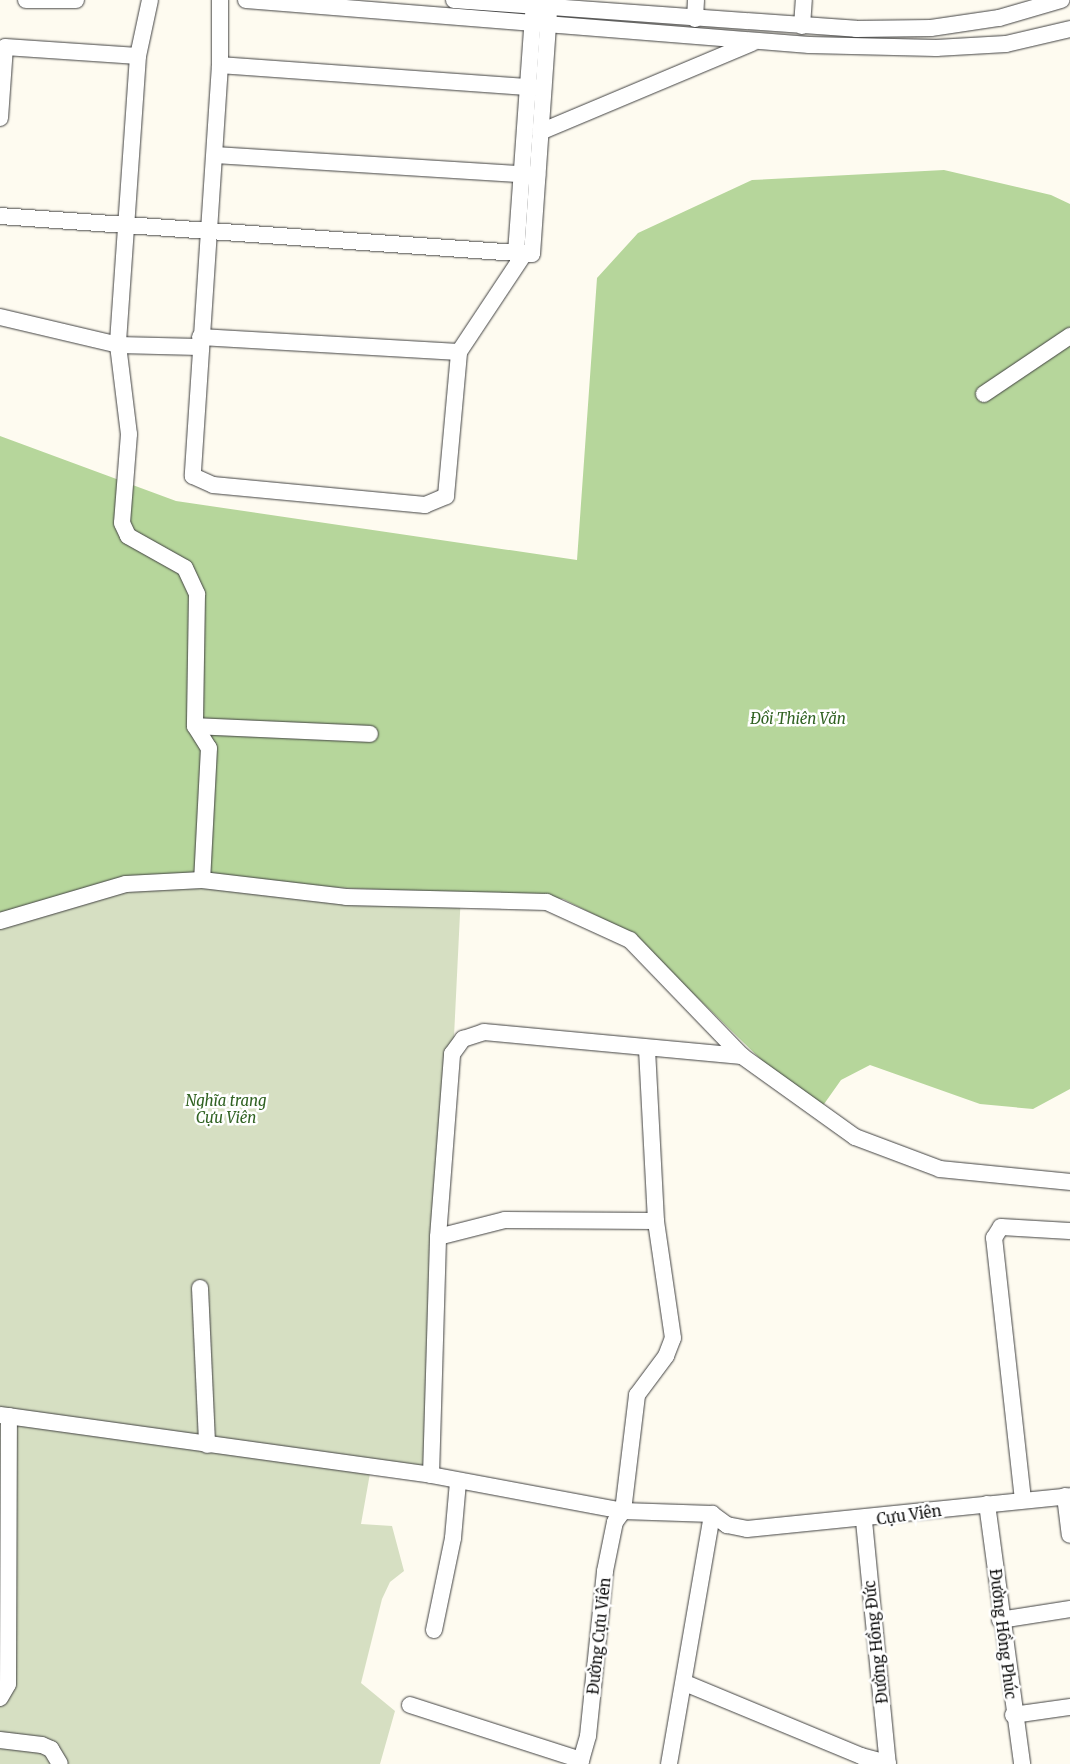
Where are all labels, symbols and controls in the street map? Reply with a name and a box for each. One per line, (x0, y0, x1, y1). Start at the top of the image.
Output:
park label: Đồi Thiên Văn (750, 710, 846, 728)
park label: Nghĩa trang Cựu Viên (186, 1091, 266, 1126)
street label: Cựu Viên (876, 1502, 942, 1528)
street label: Đường Hồng Phúc (986, 1568, 1020, 1700)
street label: Đường Cựu Viên (584, 1577, 614, 1695)
street label: Đường Hồng Đức (861, 1579, 891, 1705)

